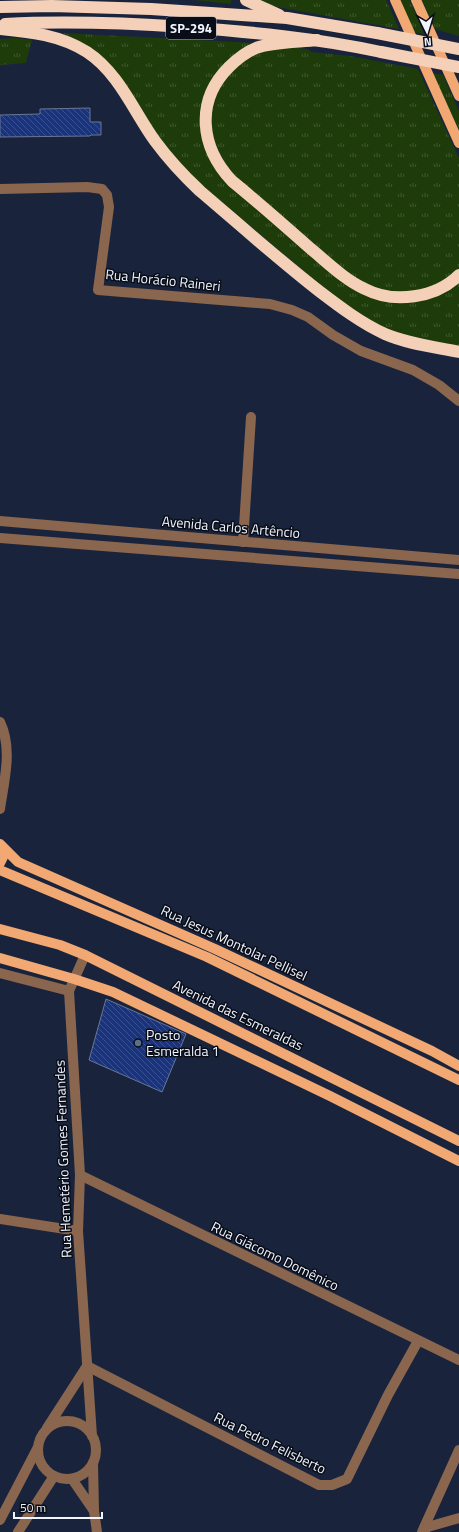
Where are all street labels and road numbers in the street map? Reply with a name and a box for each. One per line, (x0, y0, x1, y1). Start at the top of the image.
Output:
road number: SP-294 (166, 17, 216, 39)
street label: Rua Horácio Raineri (104, 263, 222, 296)
street label: Avenida Carlos Artêncio (161, 510, 301, 543)
street label: Rua Jesus Montolar Pellisel (158, 899, 311, 986)
street label: Avenida das Esmeraldas (169, 974, 307, 1055)
street label: Rua Hemetério Gomes Fernandes (49, 1060, 76, 1258)
street label: Rua Giácomo Domênico (208, 1216, 343, 1296)
street label: Rua Pedro Felisberto (211, 1406, 330, 1479)

